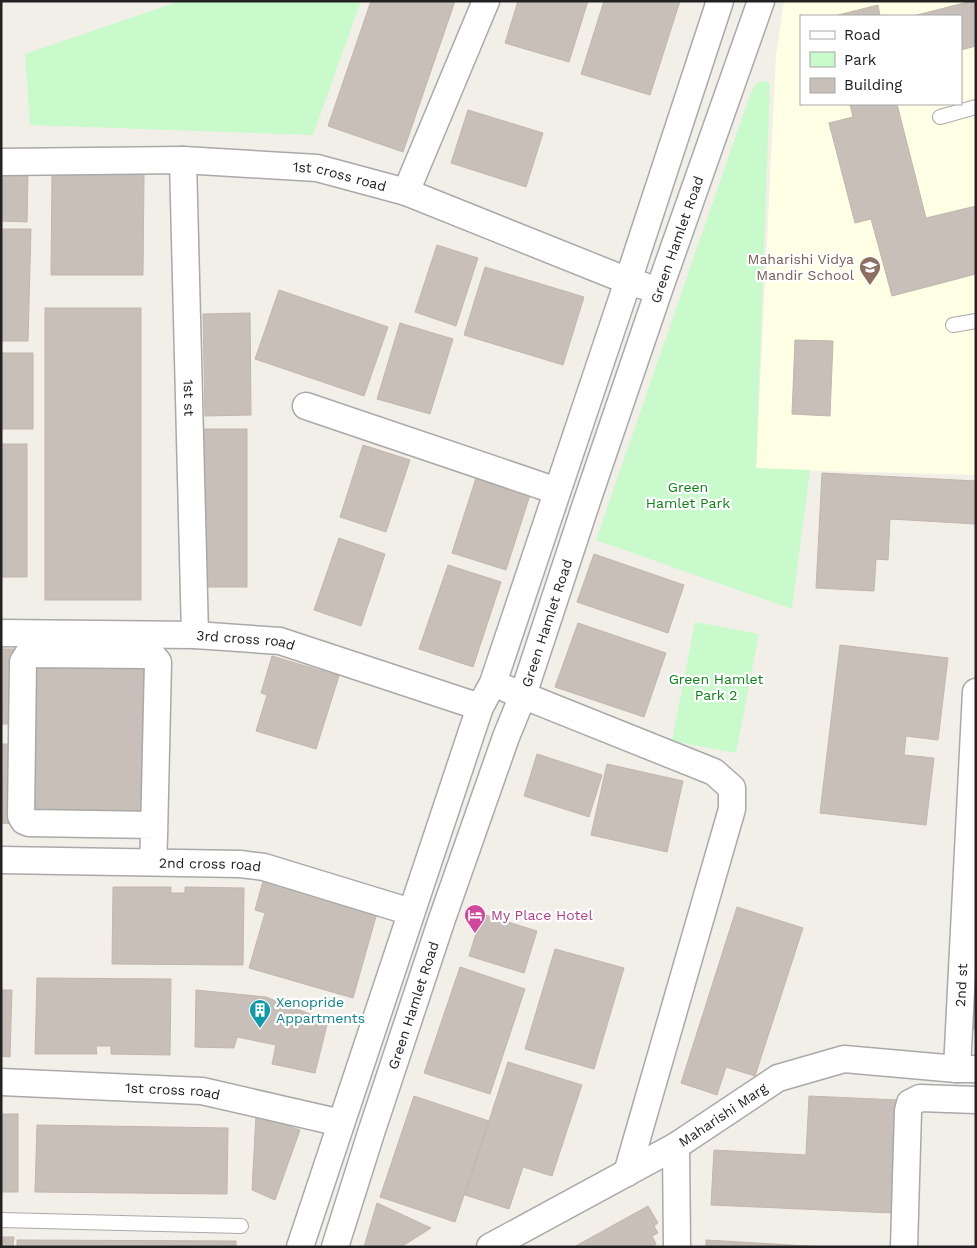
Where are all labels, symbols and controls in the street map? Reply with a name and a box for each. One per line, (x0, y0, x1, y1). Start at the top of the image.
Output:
legend (800, 15, 962, 105)
text: Road (844, 26, 881, 44)
text: Park (844, 51, 877, 69)
text: Building (844, 76, 902, 94)
street label: 1st cross road (293, 159, 388, 194)
street label: Green Hamlet Road (647, 174, 707, 305)
place label: Maharishi Vidya Mandir School (748, 251, 855, 283)
school or university icon: Maharishi Vidya Mandir School (858, 255, 882, 286)
street label: 1st st (181, 379, 197, 417)
park label: Green Hamlet Park (646, 479, 730, 511)
street label: Green Hamlet Road (518, 557, 575, 689)
street label: 3rd cross road (196, 627, 297, 653)
park label: Green Hamlet Park 2 (669, 671, 763, 703)
street label: 2nd cross road (159, 855, 262, 875)
hotel icon: My Place Hotel (463, 903, 487, 934)
place label: My Place Hotel (491, 907, 593, 923)
street label: Green Hamlet Road (385, 939, 442, 1071)
street label: 2nd st (952, 963, 970, 1007)
place label: Xenopride Appartments (276, 994, 365, 1026)
building icon: Xenopride Appartments (248, 998, 272, 1029)
street label: Maharishi Marg (676, 1079, 771, 1150)
street label: 1st cross road (125, 1080, 222, 1103)

